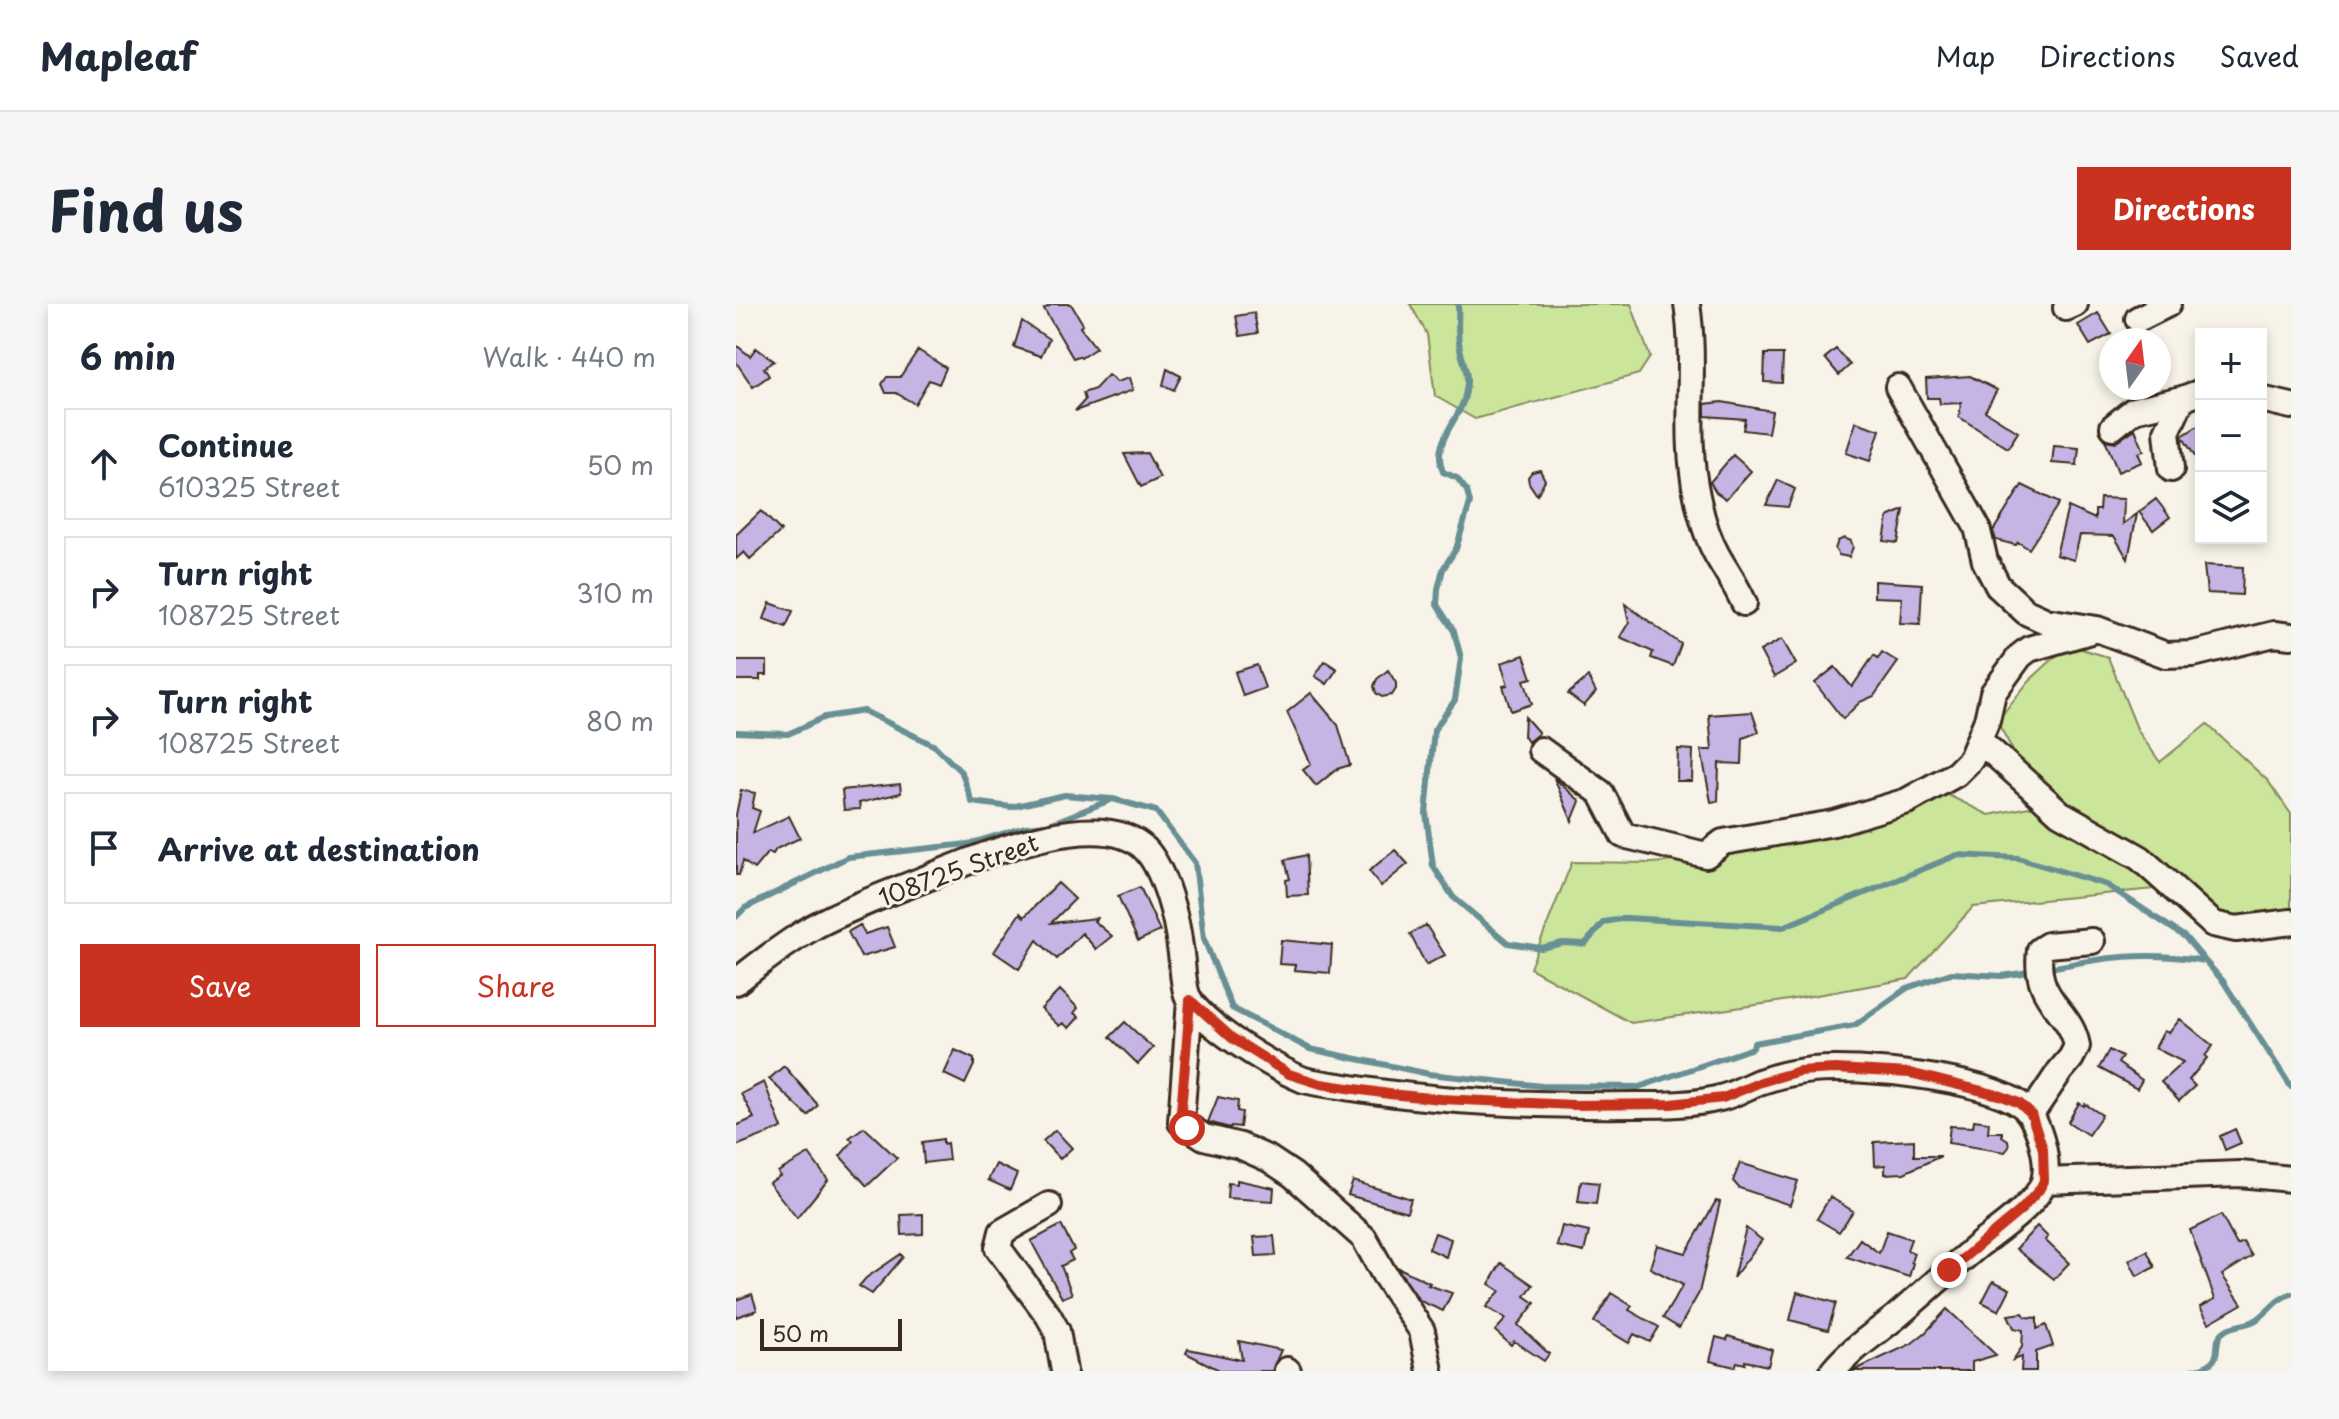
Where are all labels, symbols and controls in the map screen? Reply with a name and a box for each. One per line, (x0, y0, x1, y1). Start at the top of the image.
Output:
text: Mapleaf (40, 27, 197, 84)
text: Map (1936, 34, 1995, 77)
text: Directions (2039, 34, 2176, 77)
text: Saved (2220, 34, 2299, 77)
text: Find us (48, 166, 244, 251)
button: Directions (2077, 167, 2291, 250)
north arrow (2099, 328, 2171, 400)
map controls (2195, 328, 2267, 544)
button: + (2195, 328, 2267, 400)
text: 6 min (80, 330, 176, 382)
text: Walk · 440 m (483, 337, 656, 376)
button: − (2195, 400, 2267, 472)
text: Continue (158, 422, 293, 467)
icon: ahead (82, 442, 126, 486)
text: 50 m (587, 445, 654, 484)
text: 610325 Street (158, 467, 340, 506)
button: layers (2195, 472, 2267, 544)
text: Turn right (158, 550, 313, 595)
icon: right (82, 570, 126, 614)
text: 310 m (576, 573, 654, 612)
text: 108725 Street (158, 595, 340, 634)
text: Turn right (158, 678, 313, 723)
icon: right (82, 698, 126, 742)
text: 80 m (586, 701, 654, 740)
text: 108725 Street (158, 723, 340, 762)
street label: 108725 Street (873, 823, 1043, 915)
icon: arrive (82, 826, 126, 870)
text: Arrive at destination (158, 826, 480, 871)
button: Save (80, 944, 360, 1027)
button: Share (376, 944, 656, 1027)
route start (1169, 1110, 1205, 1146)
route end (1931, 1252, 1967, 1288)
scale bar (760, 1315, 902, 1351)
text: 50 m (772, 1316, 829, 1349)

